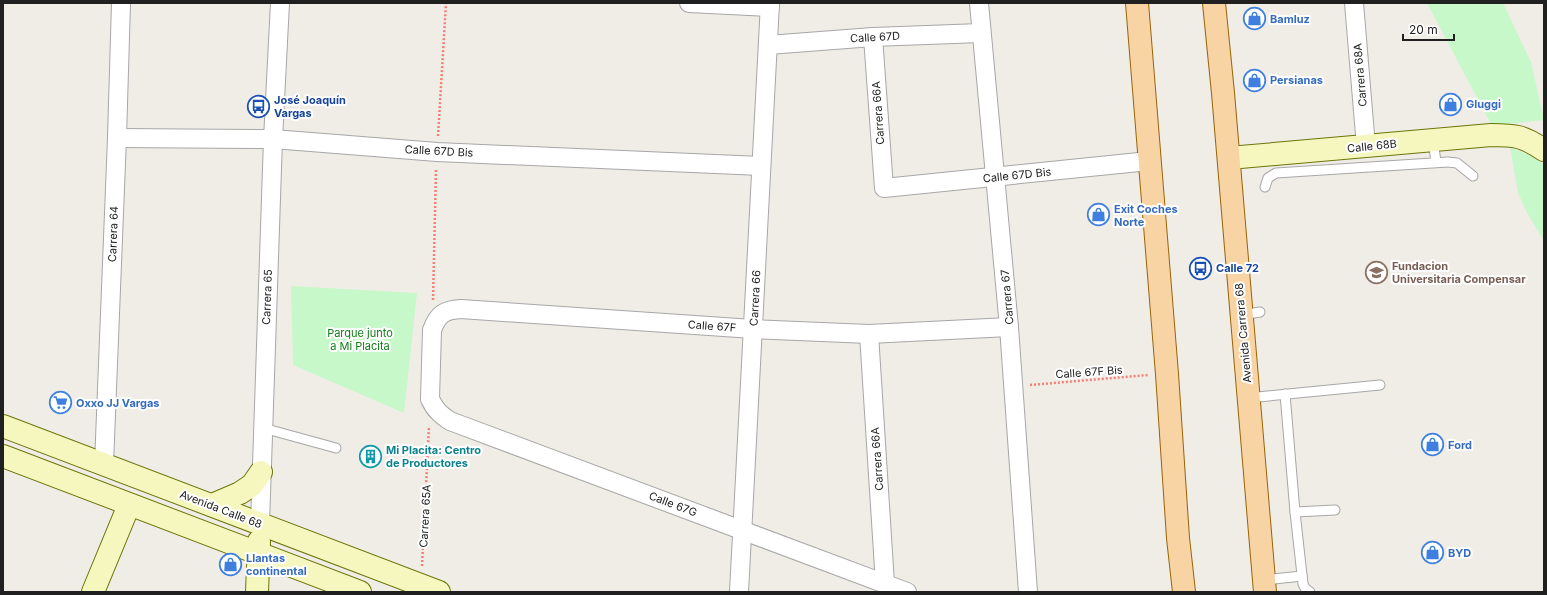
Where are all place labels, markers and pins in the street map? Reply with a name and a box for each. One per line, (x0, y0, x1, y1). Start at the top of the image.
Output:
shop icon: Bamluz (1241, 6, 1267, 32)
place label: Bamluz (1270, 12, 1310, 26)
shop icon: Persianas (1242, 67, 1268, 93)
place label: Persianas (1270, 73, 1323, 87)
shop icon: Gluggi (1438, 91, 1464, 117)
bus stop icon: José Joaquín Vargas (246, 93, 272, 119)
place label: José Joaquín Vargas (274, 93, 346, 120)
place label: Gluggi (1466, 97, 1501, 111)
shop icon: Exit Coches Norte (1085, 202, 1111, 228)
place label: Exit Coches Norte (1114, 202, 1178, 229)
bus stop icon: Calle 72 (1187, 255, 1213, 281)
school or university icon: Fundacion Universitaria Compensar (1364, 259, 1390, 285)
place label: Fundacion Universitaria Compensar (1392, 259, 1526, 286)
place label: Calle 72 (1216, 261, 1259, 275)
supermarket icon: Oxxo JJ Vargas (47, 390, 73, 416)
place label: Oxxo JJ Vargas (76, 396, 160, 410)
shop icon: Ford (1419, 432, 1445, 458)
place label: Ford (1448, 438, 1472, 452)
building icon: Mi Placita: Centro de Productores (358, 443, 384, 469)
place label: Mi Placita: Centro de Productores (386, 443, 481, 470)
shop icon: BYD (1419, 540, 1445, 566)
place label: BYD (1448, 546, 1471, 560)
shop icon: Llantas continental (218, 551, 244, 577)
place label: Llantas continental (246, 551, 307, 578)

